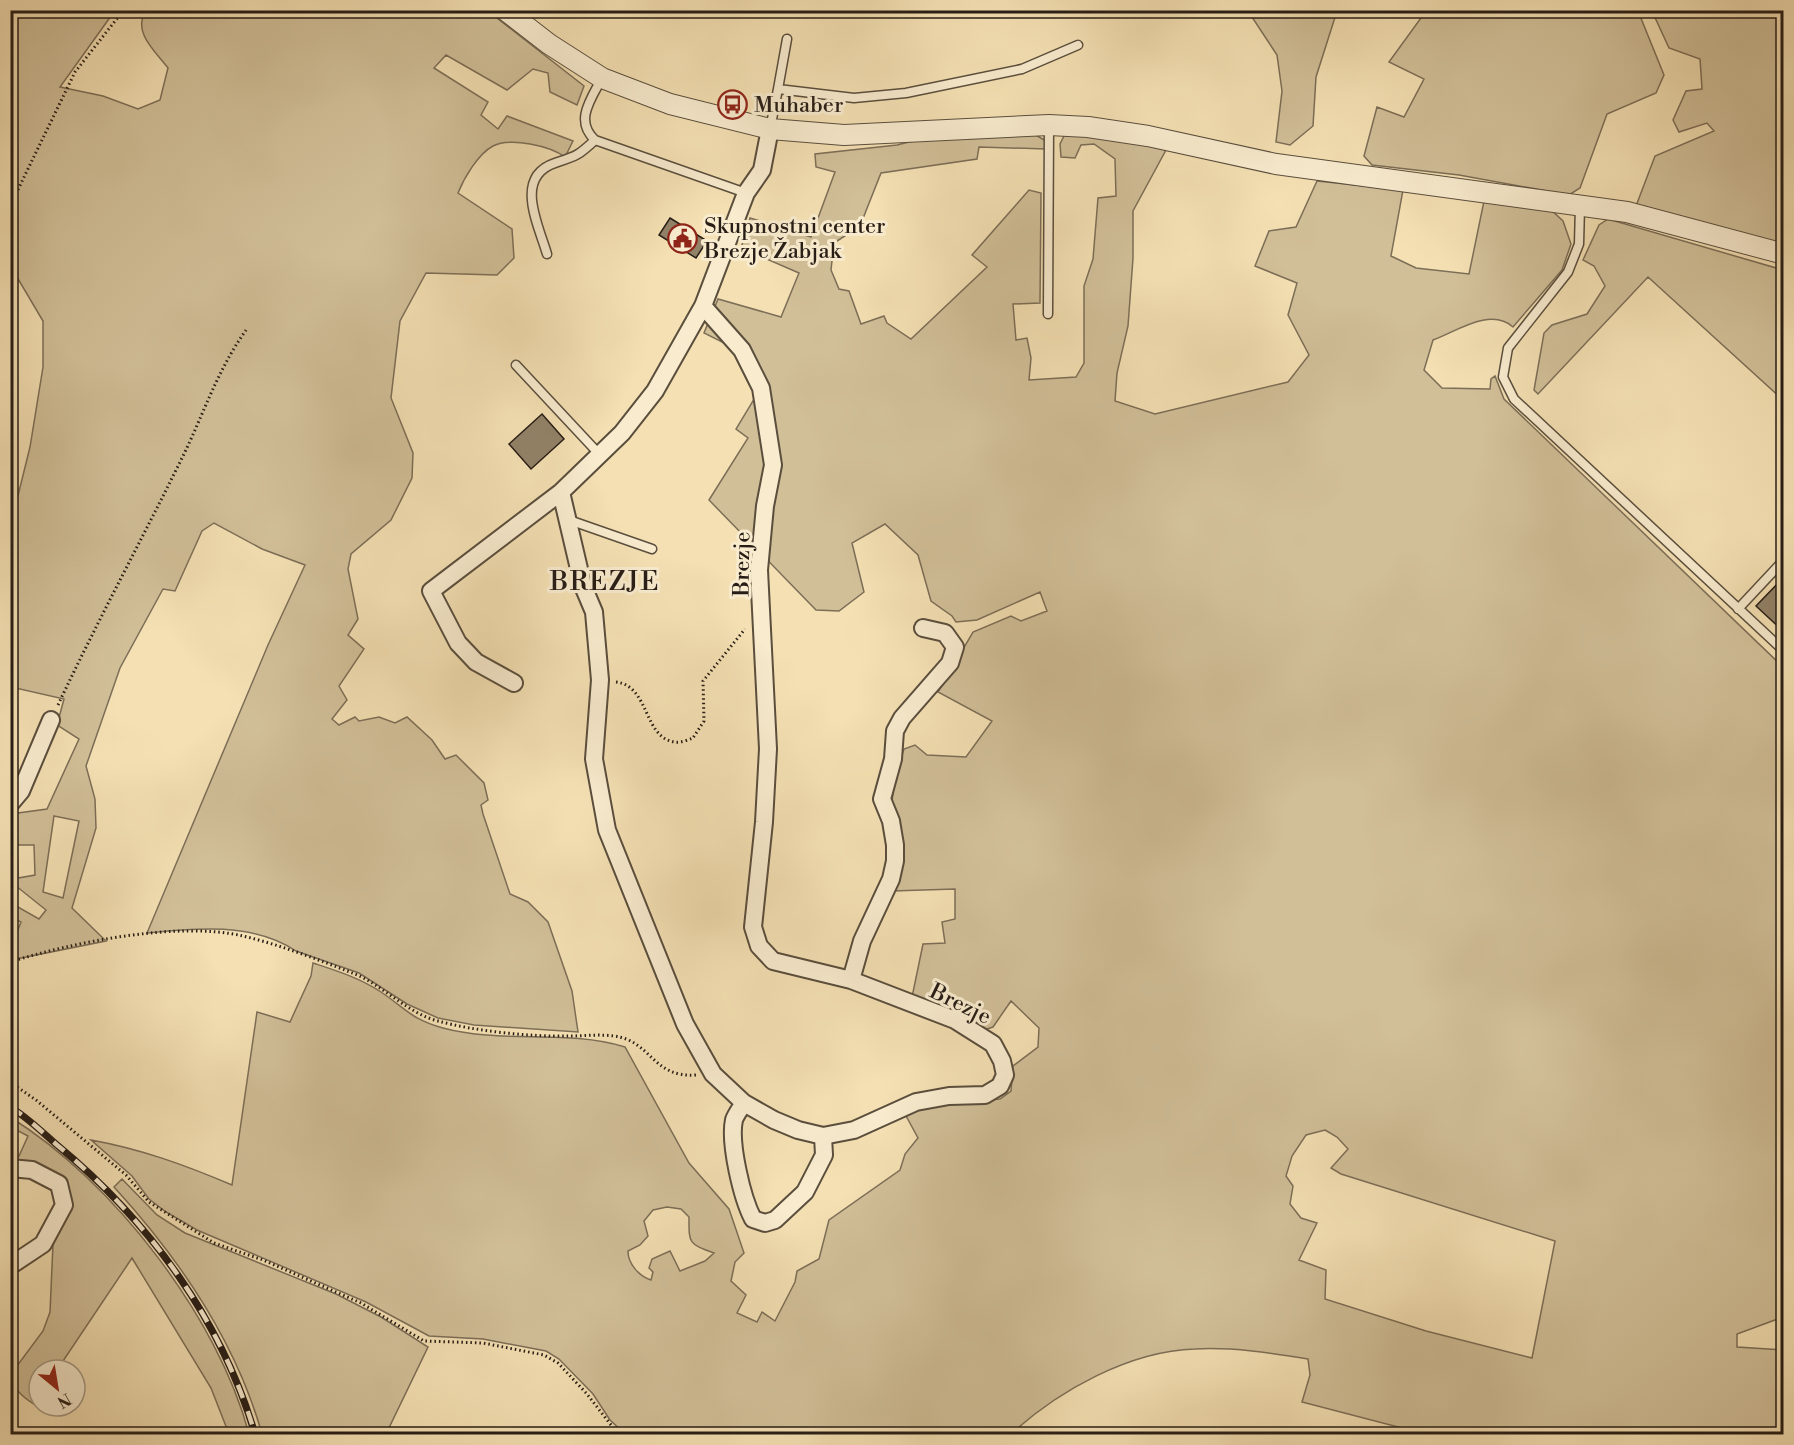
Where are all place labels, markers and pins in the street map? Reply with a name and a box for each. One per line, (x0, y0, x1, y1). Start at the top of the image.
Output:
bus stop icon: Muhaber (717, 88, 749, 120)
place label: Muhaber (754, 92, 843, 119)
place label: Skupnostni center Brezje Žabjak (703, 213, 886, 265)
public building icon: Skupnostni center Brezje Žabjak (667, 222, 699, 254)

